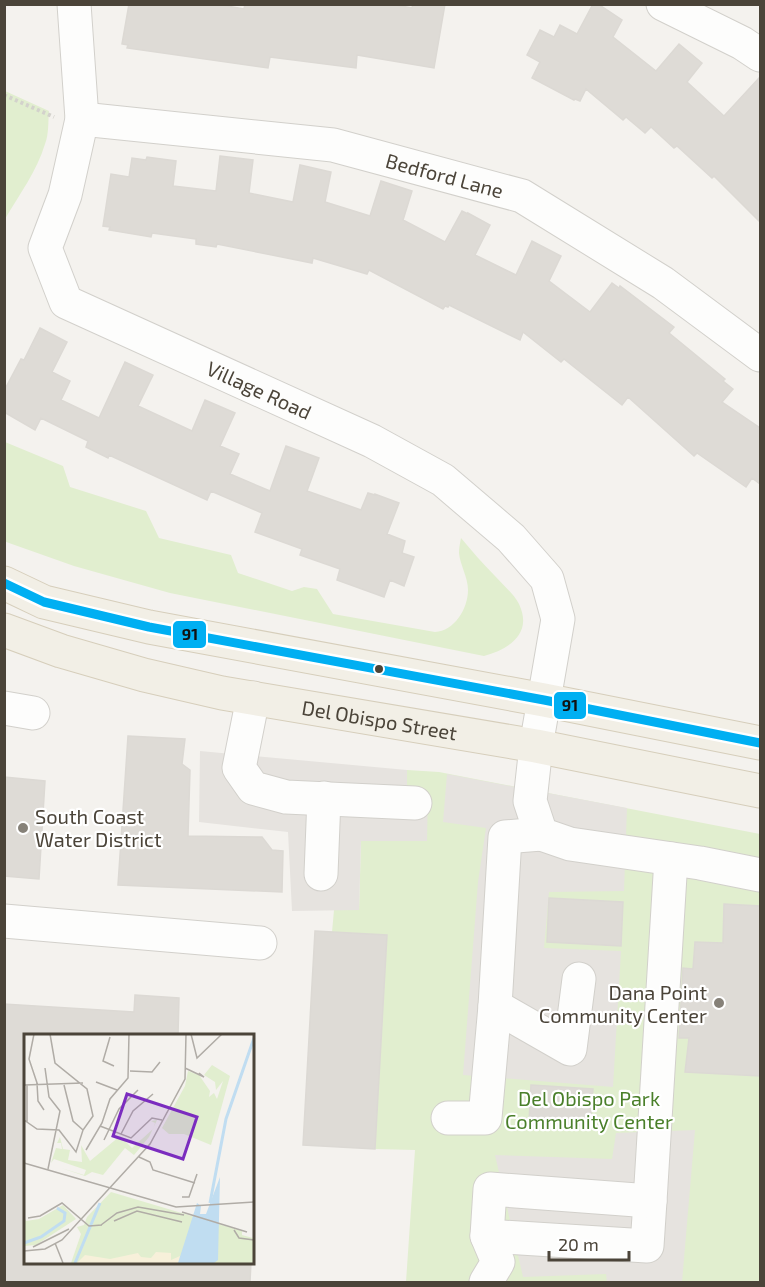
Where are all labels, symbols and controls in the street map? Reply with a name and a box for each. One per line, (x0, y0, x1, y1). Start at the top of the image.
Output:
street label: Bedford Lane (383, 148, 506, 202)
street label: Village Road (203, 356, 315, 424)
line badge: 91 (172, 620, 207, 649)
text: 91 (182, 624, 198, 643)
unlabelled marker (373, 663, 385, 675)
line badge: 91 (553, 691, 587, 720)
street label: Del Obispo Street (300, 695, 459, 745)
text: 91 (562, 695, 578, 714)
place label: South Coast Water District (35, 804, 162, 851)
marker: South Coast Water District (16, 821, 30, 835)
place label: Dana Point Community Center (539, 980, 707, 1027)
marker: Dana Point Community Center (712, 996, 726, 1010)
inset map (24, 1034, 254, 1263)
park label: Del Obispo Park Community Center (505, 1086, 673, 1133)
scale bar (549, 1224, 628, 1262)
text: 20 m (558, 1233, 599, 1255)

